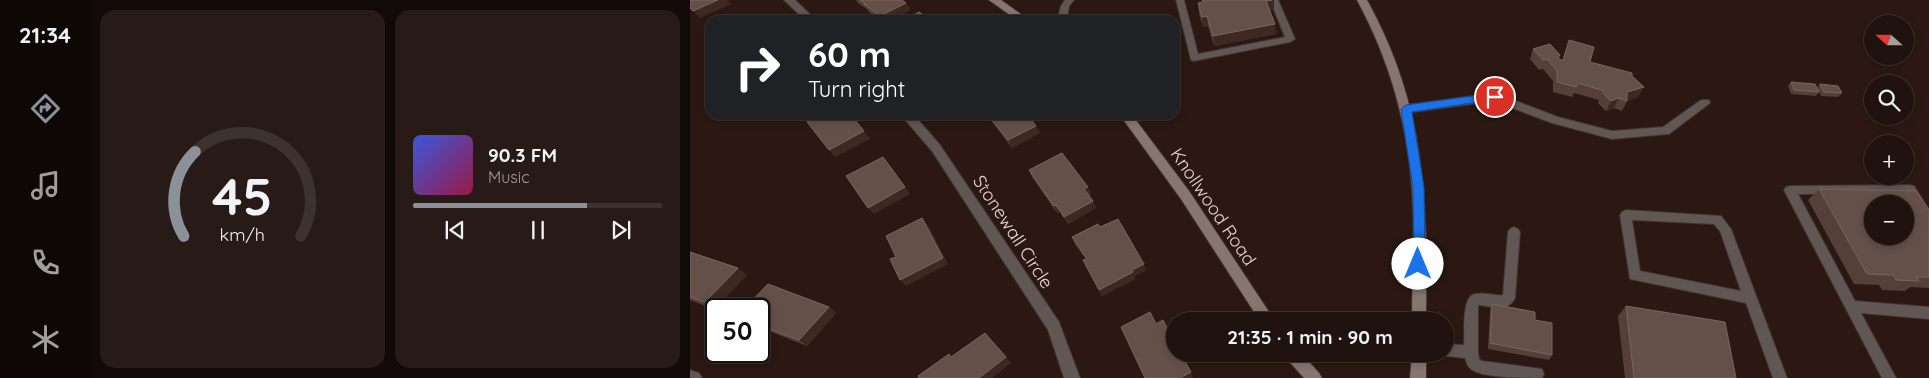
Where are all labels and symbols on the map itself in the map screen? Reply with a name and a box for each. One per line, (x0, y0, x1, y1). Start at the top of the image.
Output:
north arrow (1864, 15, 1914, 65)
pin (1474, 76, 1516, 118)
street label: Knollwood Road (1166, 143, 1261, 270)
street label: Stonewall Circle (968, 171, 1059, 293)
position arrow (1391, 237, 1443, 289)
speed limit sign: 50 (705, 298, 770, 363)

